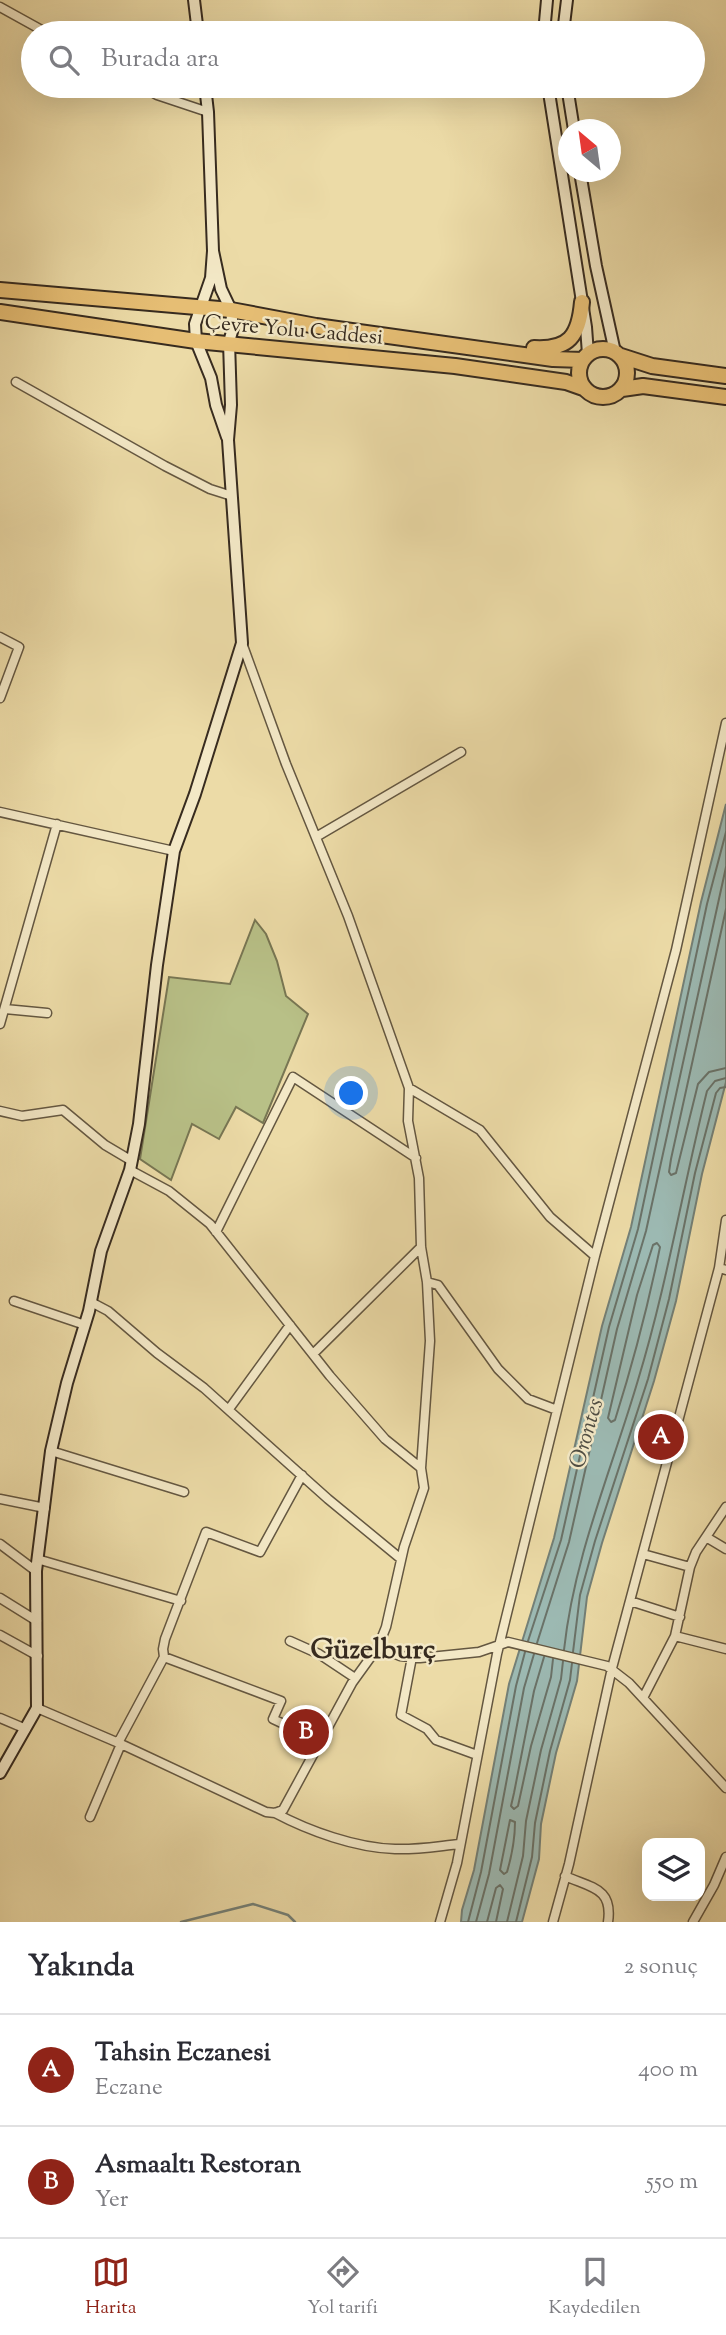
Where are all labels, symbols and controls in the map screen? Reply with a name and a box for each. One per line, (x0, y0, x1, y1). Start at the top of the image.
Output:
search box (21, 21, 705, 98)
icon: search (45, 41, 83, 79)
text: Burada ara (101, 41, 219, 78)
north arrow (558, 119, 621, 182)
street label: Çevre Yolu Caddesi (203, 308, 384, 354)
your location (334, 1076, 368, 1110)
water label: Orontes (562, 1395, 613, 1472)
pin: A (638, 1411, 684, 1463)
district label: Güzelburç (310, 1631, 436, 1671)
pin: B (283, 1706, 329, 1758)
map controls (642, 1838, 705, 1901)
button: layers (642, 1838, 705, 1901)
text: Yakında (28, 1946, 134, 1989)
text: 2 sonuç (624, 1951, 698, 1984)
text: Tahsin Eczanesi (95, 2035, 271, 2072)
text: A (42, 2054, 60, 2087)
text: 400 m (638, 2054, 698, 2087)
text: Eczane (95, 2072, 163, 2105)
text: Asmaaltı Restoran (95, 2147, 301, 2184)
text: B (44, 2166, 58, 2199)
text: 550 m (646, 2166, 698, 2199)
text: Yer (95, 2184, 128, 2217)
tab: Harita (85, 2253, 137, 2322)
tab: Yol tarifi (307, 2253, 378, 2322)
tab: Kaydedilen (549, 2253, 641, 2322)

